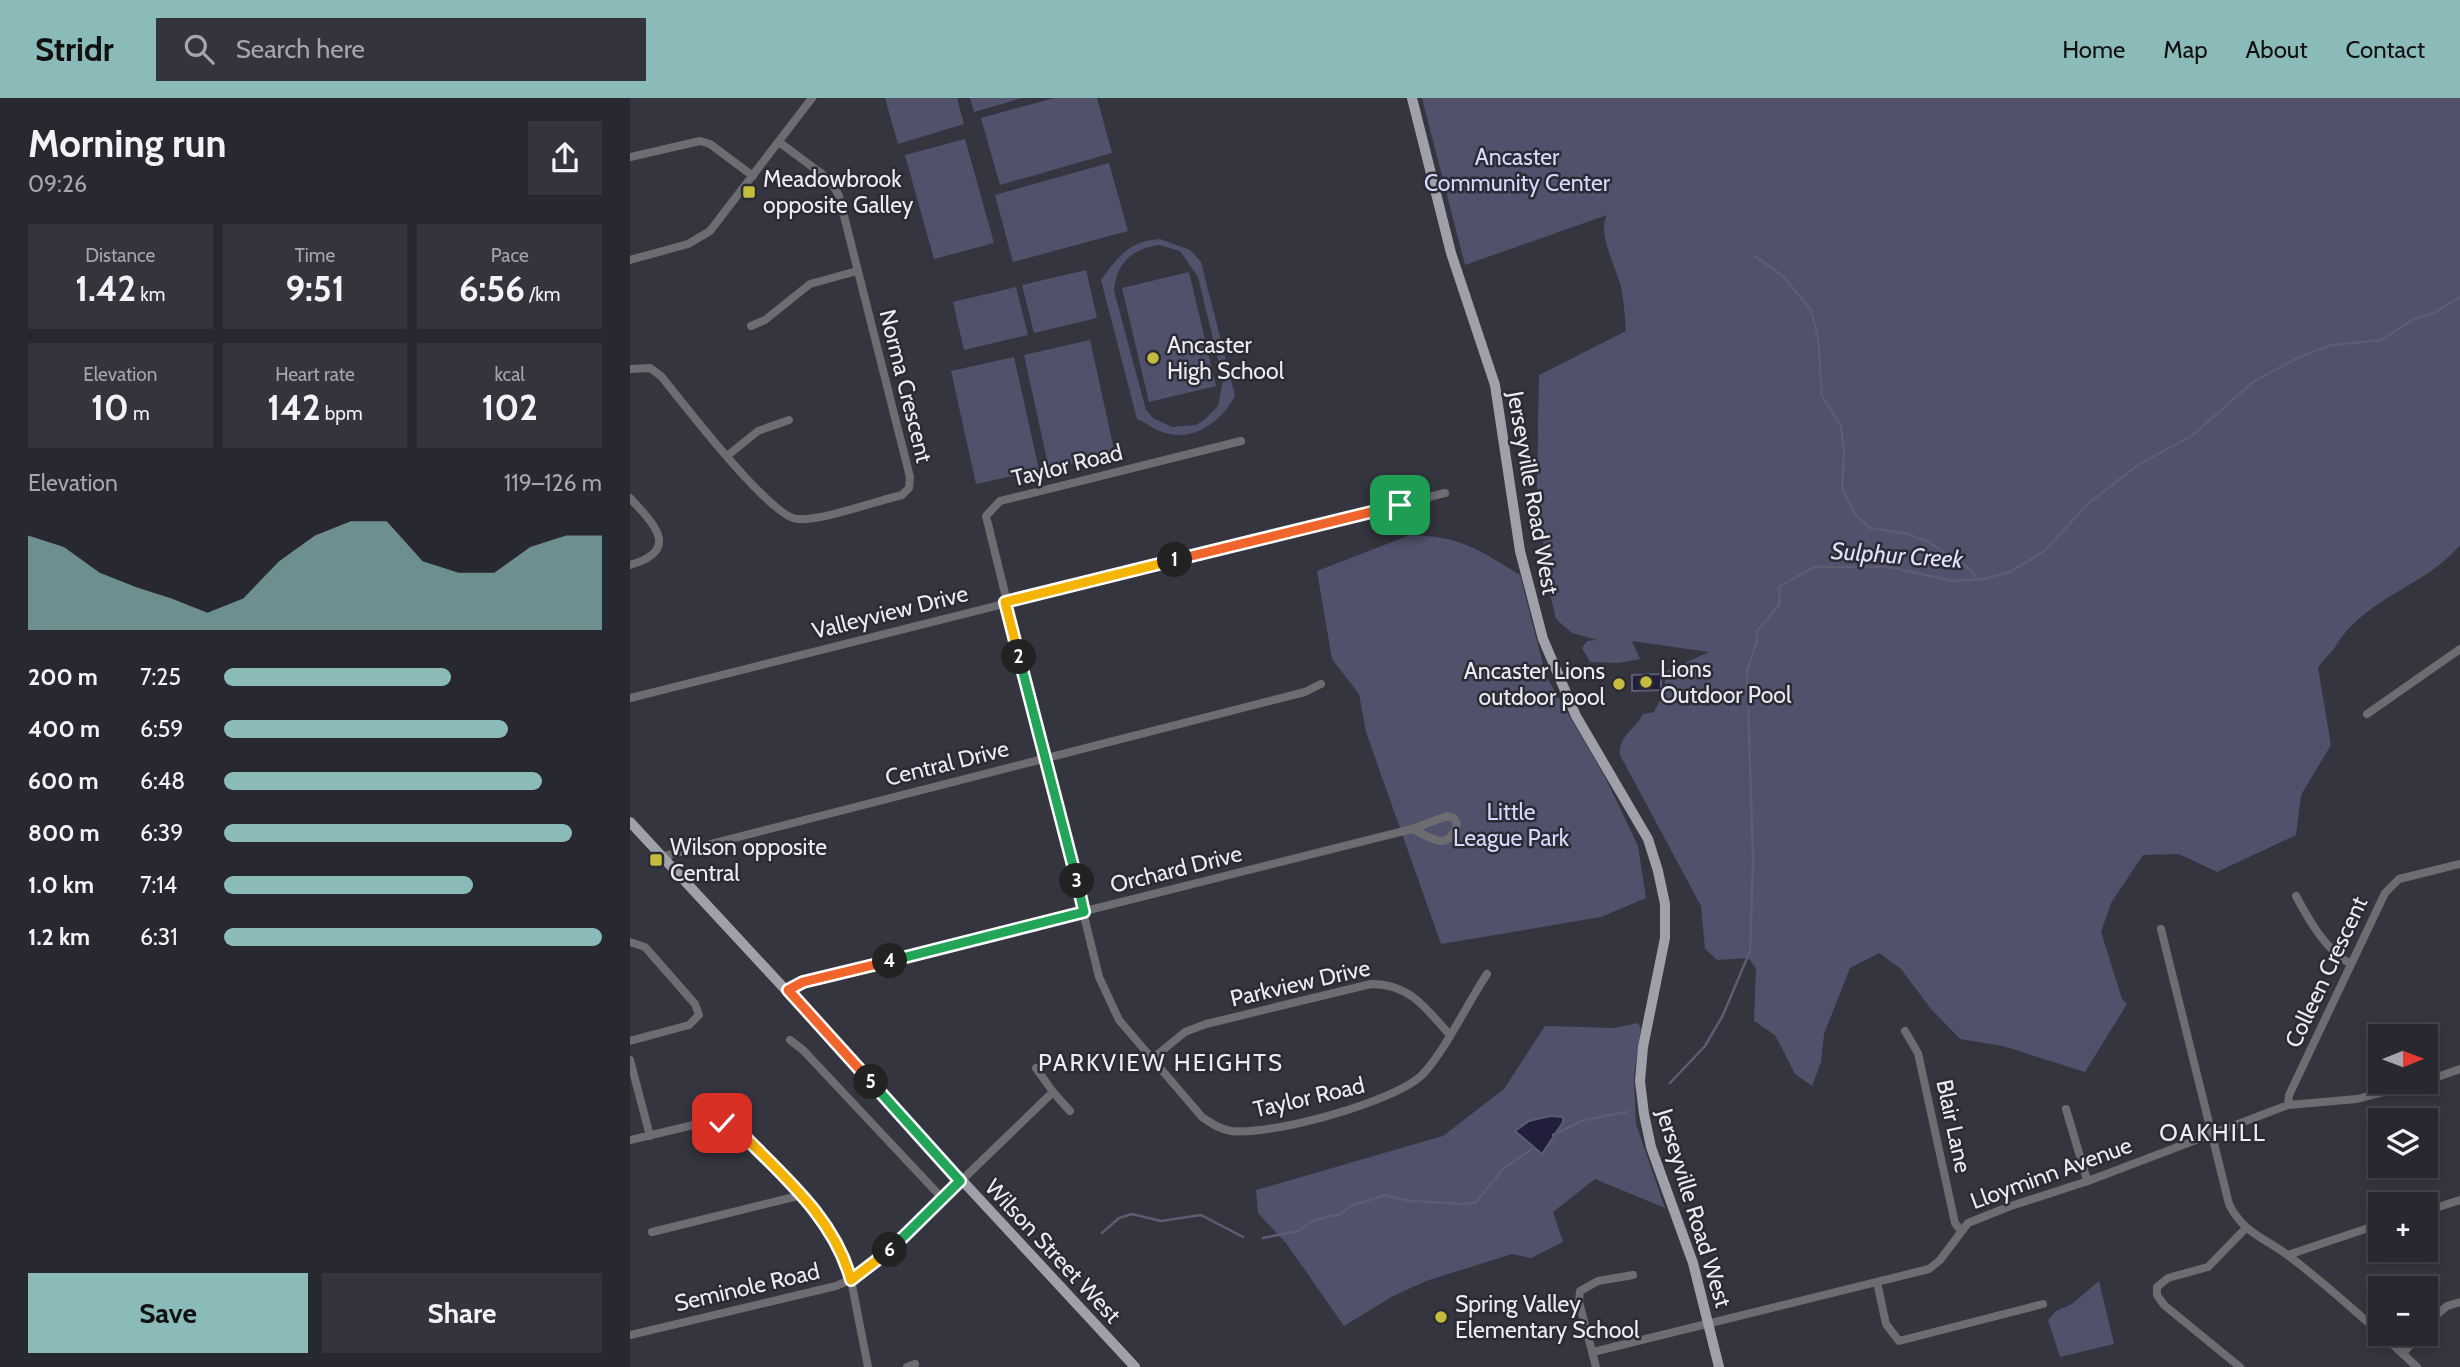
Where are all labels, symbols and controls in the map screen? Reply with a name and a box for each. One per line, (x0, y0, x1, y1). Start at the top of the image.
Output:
search box (156, 18, 646, 81)
text: Stridr (35, 29, 114, 69)
icon: search (180, 30, 218, 68)
text: Search here (236, 33, 365, 65)
text: Home (2062, 35, 2125, 64)
text: Map (2163, 35, 2208, 64)
text: About (2246, 35, 2308, 64)
text: Contact (2346, 35, 2425, 64)
text: Morning run (28, 120, 227, 167)
button: share (528, 121, 602, 195)
park label: Ancaster Community Center (1424, 143, 1611, 197)
place label: Meadowbrook opposite Galley (763, 165, 914, 219)
text: 09:26 (28, 170, 87, 198)
marker: Meadowbrook opposite Galley (741, 184, 757, 200)
text: Distance (85, 244, 155, 267)
text: Time (295, 244, 335, 267)
text: Pace (491, 244, 529, 267)
text: 1.42 (75, 267, 136, 310)
text: 9:51 (285, 267, 345, 310)
text: 6:56 (459, 267, 525, 310)
text: km (136, 283, 166, 306)
text: /km (525, 283, 560, 306)
street label: Norma Crescent (873, 306, 939, 466)
place label: Ancaster High School (1167, 331, 1285, 385)
marker: Ancaster High School (1145, 350, 1161, 366)
text: Elevation (83, 363, 157, 386)
text: Heart rate (275, 363, 355, 386)
text: kcal (495, 363, 525, 386)
text: 10 (91, 386, 129, 429)
text: 142 (267, 386, 321, 429)
text: 102 (482, 386, 538, 429)
street label: Jerseyville Road West (1501, 388, 1565, 597)
text: m (129, 402, 150, 425)
text: bpm (321, 402, 363, 425)
street label: Taylor Road (1009, 438, 1125, 492)
text: Elevation (28, 469, 118, 497)
text: 119–126 m (504, 469, 602, 497)
pin (1370, 475, 1430, 535)
icon: arrive (1381, 486, 1419, 524)
water label: Sulphur Creek (1830, 536, 1965, 574)
pin: 1 (1158, 542, 1192, 578)
text: 1 (1171, 548, 1178, 571)
street label: Valleyview Drive (809, 579, 971, 645)
pin: 2 (1002, 640, 1036, 674)
text: 2 (1013, 645, 1024, 668)
place label: Lions Outdoor Pool (1660, 655, 1792, 709)
place label: Ancaster Lions outdoor pool (1464, 657, 1606, 711)
text: 200 m (28, 663, 98, 691)
text: 7:25 (140, 663, 181, 691)
marker: Lions Outdoor Pool (1638, 674, 1654, 690)
marker: Ancaster Lions outdoor pool (1611, 676, 1627, 692)
text: 400 m (28, 715, 100, 743)
text: 6:59 (140, 715, 183, 743)
street label: Central Drive (882, 734, 1012, 792)
text: 600 m (28, 767, 99, 795)
text: 6:48 (140, 767, 185, 795)
park label: Little League Park (1453, 798, 1570, 852)
text: 800 m (28, 819, 100, 847)
text: 6:39 (140, 819, 183, 847)
place label: Wilson opposite Central (670, 833, 827, 887)
street label: Orchard Drive (1107, 839, 1245, 899)
marker: Wilson opposite Central (648, 852, 664, 868)
pin: 3 (1060, 864, 1094, 898)
text: 3 (1071, 869, 1082, 892)
text: 1.0 km (28, 871, 94, 899)
text: 7:14 (140, 871, 177, 899)
street label: Colleen Crescent (2279, 892, 2373, 1052)
text: 1.2 km (28, 923, 90, 951)
text: 6:31 (140, 923, 178, 951)
pin: 4 (873, 944, 908, 978)
text: 4 (884, 949, 895, 972)
street label: Parkview Drive (1227, 953, 1373, 1013)
north arrow (2368, 1024, 2438, 1094)
map controls (2368, 1024, 2438, 1346)
district label: PARKVIEW HEIGHTS (1038, 1048, 1284, 1077)
pin: 5 (854, 1065, 888, 1100)
text: 5 (865, 1070, 876, 1093)
street label: Taylor Road (1251, 1071, 1367, 1123)
street label: Blair Lane (1930, 1077, 1978, 1175)
pin (692, 1093, 752, 1153)
icon: check (703, 1104, 741, 1142)
street label: Jerseyville Road West (1650, 1104, 1738, 1311)
button: layers (2368, 1108, 2438, 1178)
district label: OAKHILL (2159, 1118, 2267, 1147)
street label: Lloyminn Avenue (1966, 1131, 2136, 1215)
street label: Wilson Street West (979, 1173, 1127, 1329)
button: + (2368, 1192, 2438, 1262)
pin: 6 (873, 1232, 908, 1268)
text: 6 (884, 1238, 895, 1261)
street label: Seminole Road (672, 1257, 822, 1317)
button: Save (28, 1273, 308, 1353)
button: Share (322, 1273, 602, 1353)
button: − (2368, 1276, 2438, 1346)
place label: Spring Valley Elementary School (1455, 1290, 1640, 1344)
marker: Spring Valley Elementary School (1433, 1309, 1449, 1325)

